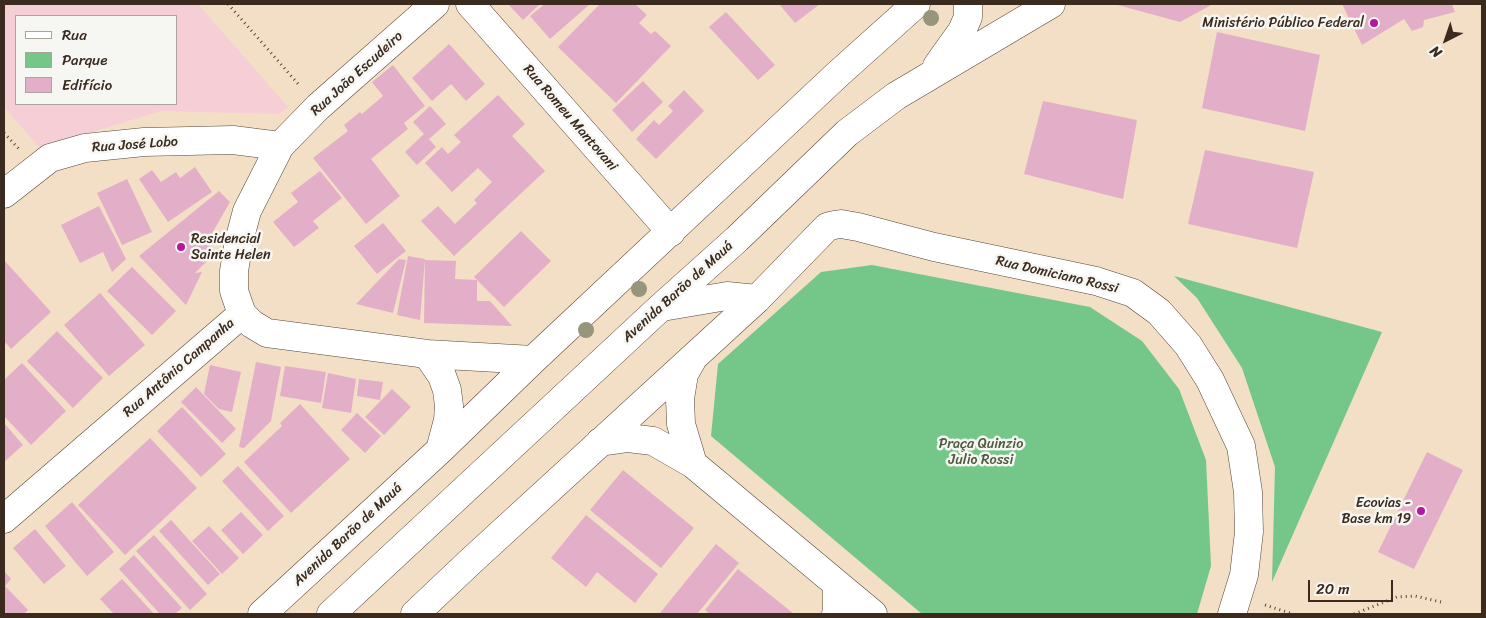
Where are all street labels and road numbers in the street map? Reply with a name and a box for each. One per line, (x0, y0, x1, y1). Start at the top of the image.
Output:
street label: Rua João Escudeiro (307, 28, 407, 120)
street label: Rua Romeu Mantovani (519, 61, 621, 175)
street label: Rua José Lobo (92, 134, 178, 156)
street label: Avenida Barão de Mauá (619, 238, 737, 346)
street label: Rua Domiciano Rossi (994, 253, 1120, 297)
street label: Rua Antônio Campanha (120, 315, 238, 421)
street label: Avenida Barão de Mauá (290, 480, 406, 590)

